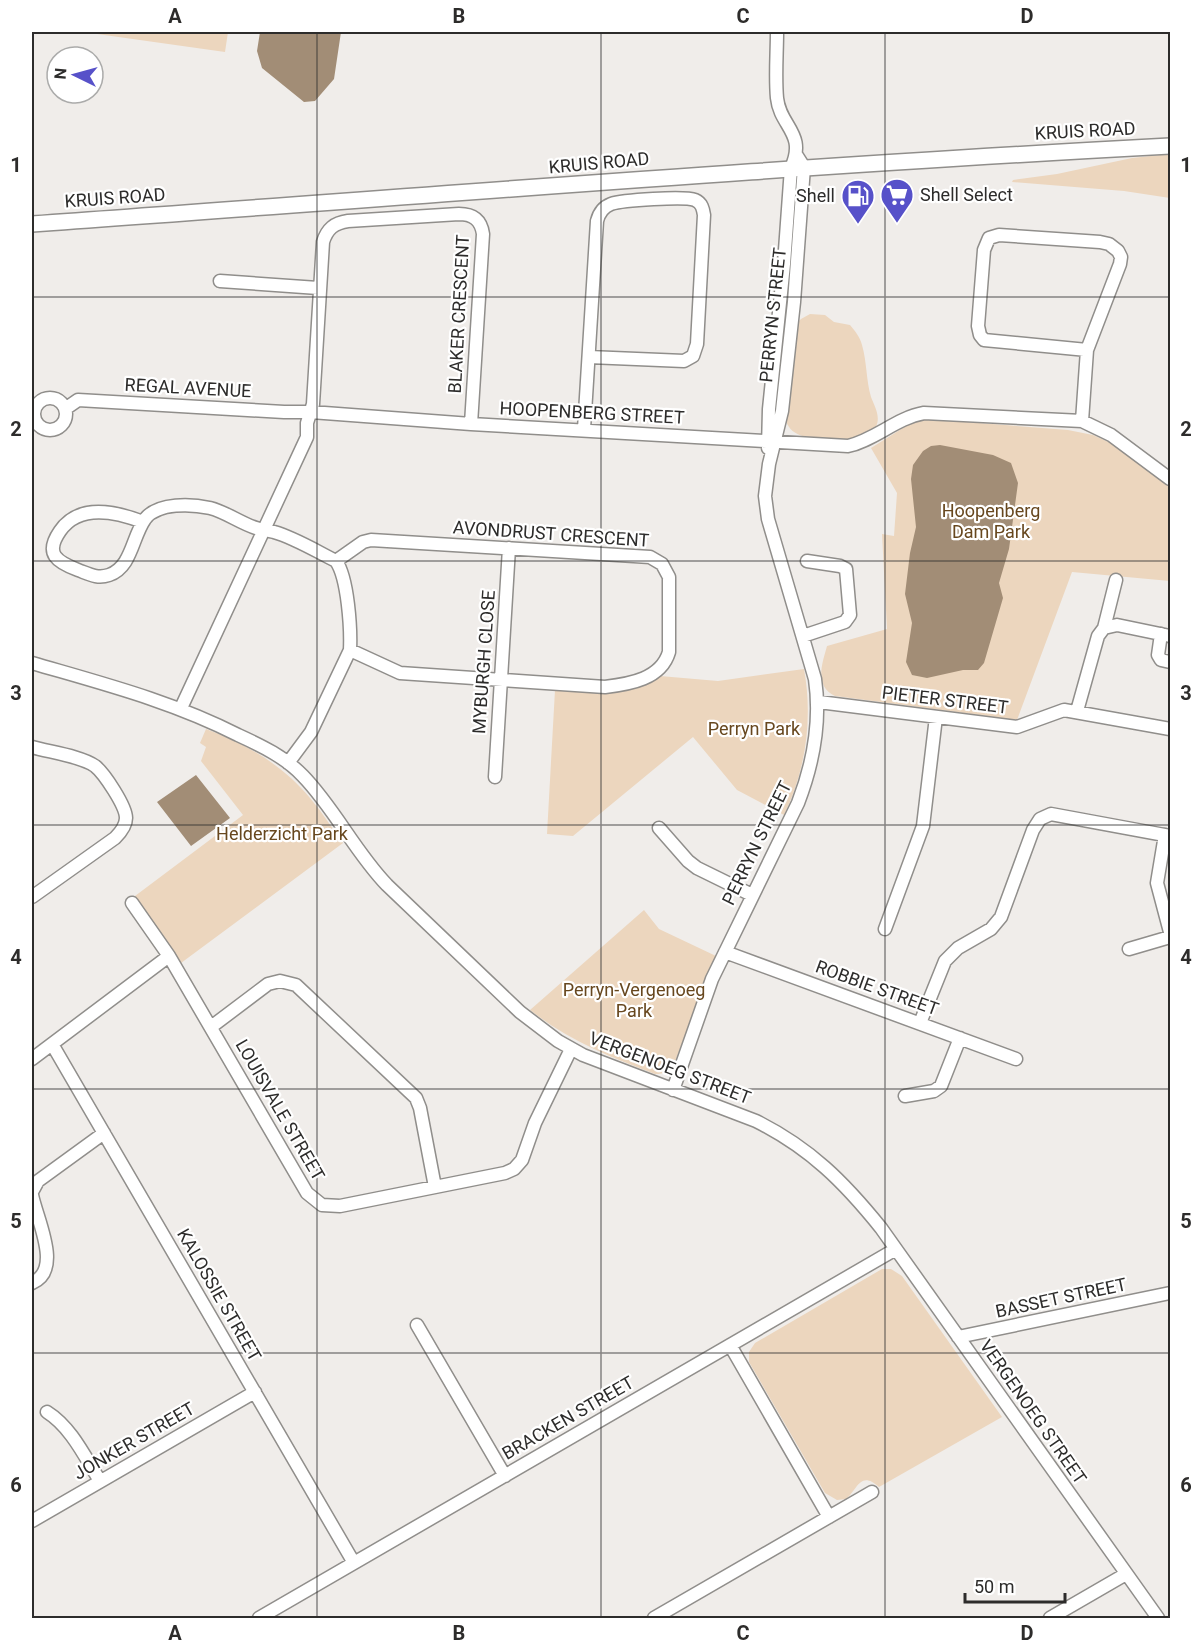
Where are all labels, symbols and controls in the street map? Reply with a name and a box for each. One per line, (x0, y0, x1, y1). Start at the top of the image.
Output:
text: A (168, 4, 182, 28)
text: B (453, 4, 465, 28)
text: C (736, 4, 750, 28)
text: D (1021, 4, 1034, 28)
north arrow (45, 45, 105, 105)
text: N (51, 67, 71, 80)
street label: KRUIS ROAD (1034, 117, 1136, 144)
street label: KRUIS ROAD (548, 148, 650, 177)
text: 1 (10, 153, 22, 177)
text: 1 (1180, 153, 1192, 177)
supermarket icon: Shell Select (879, 177, 915, 224)
fuel station icon: Shell (840, 178, 876, 225)
street label: KRUIS ROAD (64, 184, 166, 211)
place label: Shell Select (920, 184, 1013, 205)
place label: Shell (796, 185, 835, 206)
street label: BLAKER CRESCENT (444, 234, 473, 394)
street label: PERRYN STREET (755, 246, 790, 383)
street label: REGAL AVENUE (124, 374, 252, 401)
street label: HOOPENBERG STREET (499, 397, 685, 428)
text: 2 (10, 417, 22, 441)
text: 2 (1180, 417, 1192, 441)
park label: Hoopenberg Dam Park (942, 500, 1040, 542)
street label: AVONDRUST CRESCENT (452, 516, 650, 551)
street label: MYBURGH CLOSE (468, 589, 499, 735)
text: 3 (10, 681, 22, 705)
street label: PIETER STREET (881, 681, 1010, 718)
text: 3 (1180, 681, 1192, 705)
park label: Perryn Park (708, 718, 801, 739)
street label: PERRYN STREET (717, 777, 796, 908)
park label: Helderzicht Park (216, 823, 349, 844)
text: 4 (10, 945, 22, 969)
text: 4 (1180, 945, 1192, 969)
street label: ROBBIE STREET (813, 956, 942, 1020)
park label: Perryn-Vergenoeg Park (563, 979, 705, 1021)
street label: VERGENOEG STREET (586, 1027, 754, 1108)
street label: LOUISVALE STREET (231, 1035, 330, 1184)
text: 5 (10, 1209, 22, 1233)
text: 5 (1180, 1209, 1192, 1233)
street label: KALOSSIE STREET (173, 1225, 266, 1365)
street label: BASSET STREET (993, 1273, 1129, 1322)
street label: VERGENOEG STREET (976, 1336, 1091, 1488)
street label: BRACKEN STREET (498, 1371, 637, 1464)
street label: JONKER STREET (70, 1397, 198, 1484)
text: 6 (10, 1473, 22, 1497)
text: 6 (1180, 1473, 1192, 1497)
scale bar (965, 1566, 1066, 1604)
text: 50 m (974, 1576, 1014, 1597)
text: A (168, 1621, 182, 1645)
text: B (453, 1621, 465, 1645)
text: C (736, 1621, 750, 1645)
text: D (1021, 1621, 1034, 1645)

